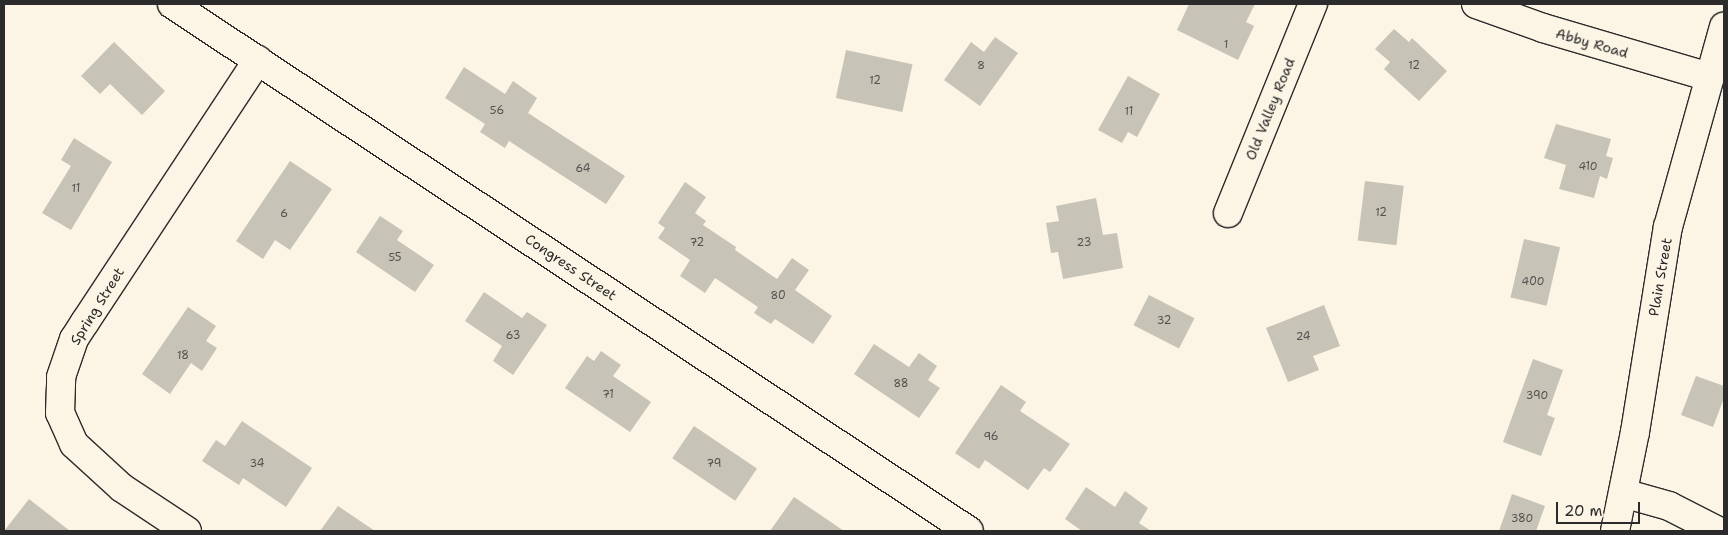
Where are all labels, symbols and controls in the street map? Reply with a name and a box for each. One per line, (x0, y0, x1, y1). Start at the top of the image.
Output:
street label: Abby Road (1554, 25, 1630, 61)
house number: 1 (1224, 38, 1228, 52)
street label: Old Valley Road (1242, 55, 1298, 163)
house number: 8 (977, 59, 985, 73)
house number: 12 (1408, 59, 1420, 73)
house number: 12 (869, 74, 881, 88)
house number: 56 (490, 104, 504, 118)
house number: 11 (1125, 105, 1133, 119)
house number: 410 (1578, 160, 1598, 174)
house number: 64 (575, 162, 591, 176)
house number: 11 (72, 182, 80, 196)
house number: 12 (1375, 206, 1387, 220)
house number: 6 (280, 207, 288, 221)
street label: Congress Street (522, 230, 620, 304)
house number: 72 (690, 236, 704, 250)
house number: 23 (1077, 236, 1091, 250)
street label: Plain Street (1645, 237, 1675, 317)
house number: 55 (388, 251, 402, 265)
street label: Spring Street (67, 264, 127, 348)
house number: 400 (1522, 275, 1544, 289)
house number: 80 (770, 289, 786, 303)
house number: 32 (1157, 314, 1171, 328)
house number: 63 (506, 329, 520, 343)
house number: 24 (1296, 330, 1310, 344)
house number: 18 (177, 349, 189, 363)
house number: 88 (893, 377, 909, 391)
house number: 71 (602, 388, 614, 402)
house number: 390 (1526, 389, 1548, 403)
house number: 96 (983, 430, 999, 444)
house number: 34 (250, 457, 264, 471)
house number: 79 (707, 457, 721, 471)
scale bar (1558, 492, 1642, 524)
text: 20 m (1564, 501, 1603, 521)
house number: 380 (1511, 512, 1533, 526)

